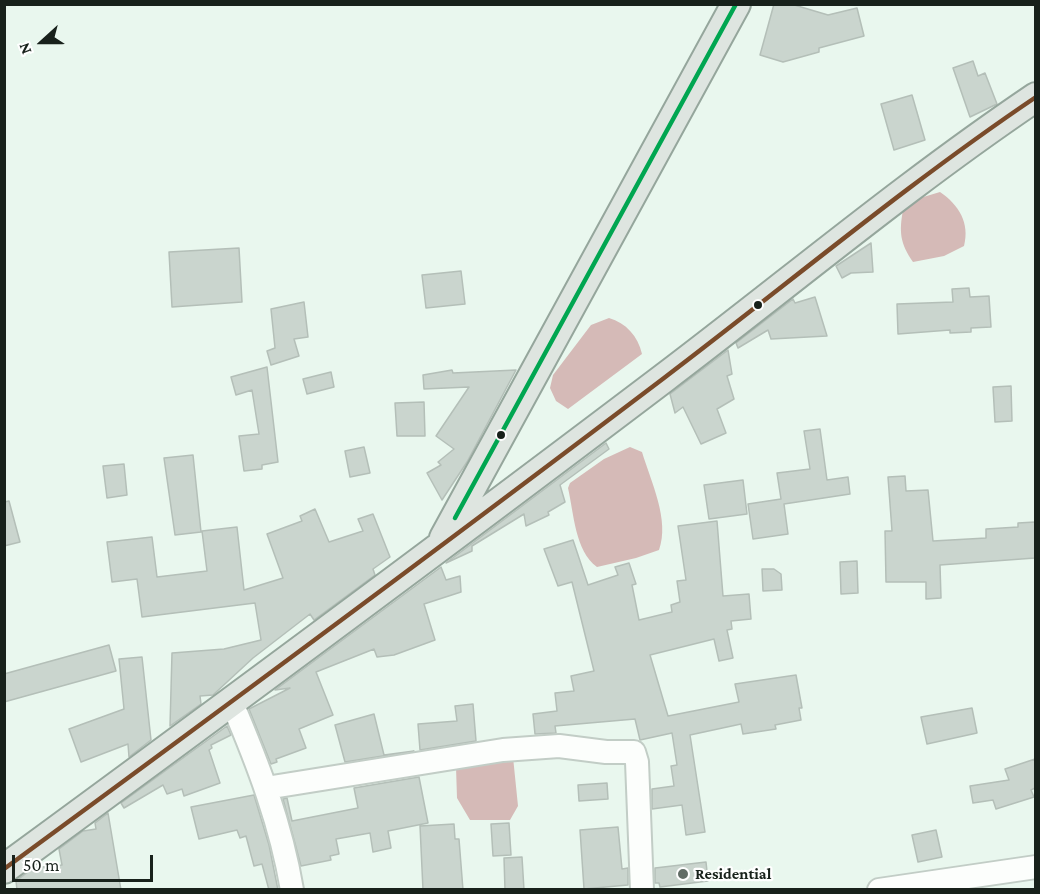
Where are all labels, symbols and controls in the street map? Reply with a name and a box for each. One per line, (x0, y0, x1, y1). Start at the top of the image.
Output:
north arrow (12, 12, 72, 72)
text: N (15, 40, 35, 57)
unlabelled marker (752, 299, 764, 311)
unlabelled marker (495, 429, 507, 441)
scale bar (15, 843, 156, 881)
text: 50 m (23, 855, 60, 875)
place label: Residential (695, 864, 771, 884)
marker: Residential (676, 867, 690, 881)

